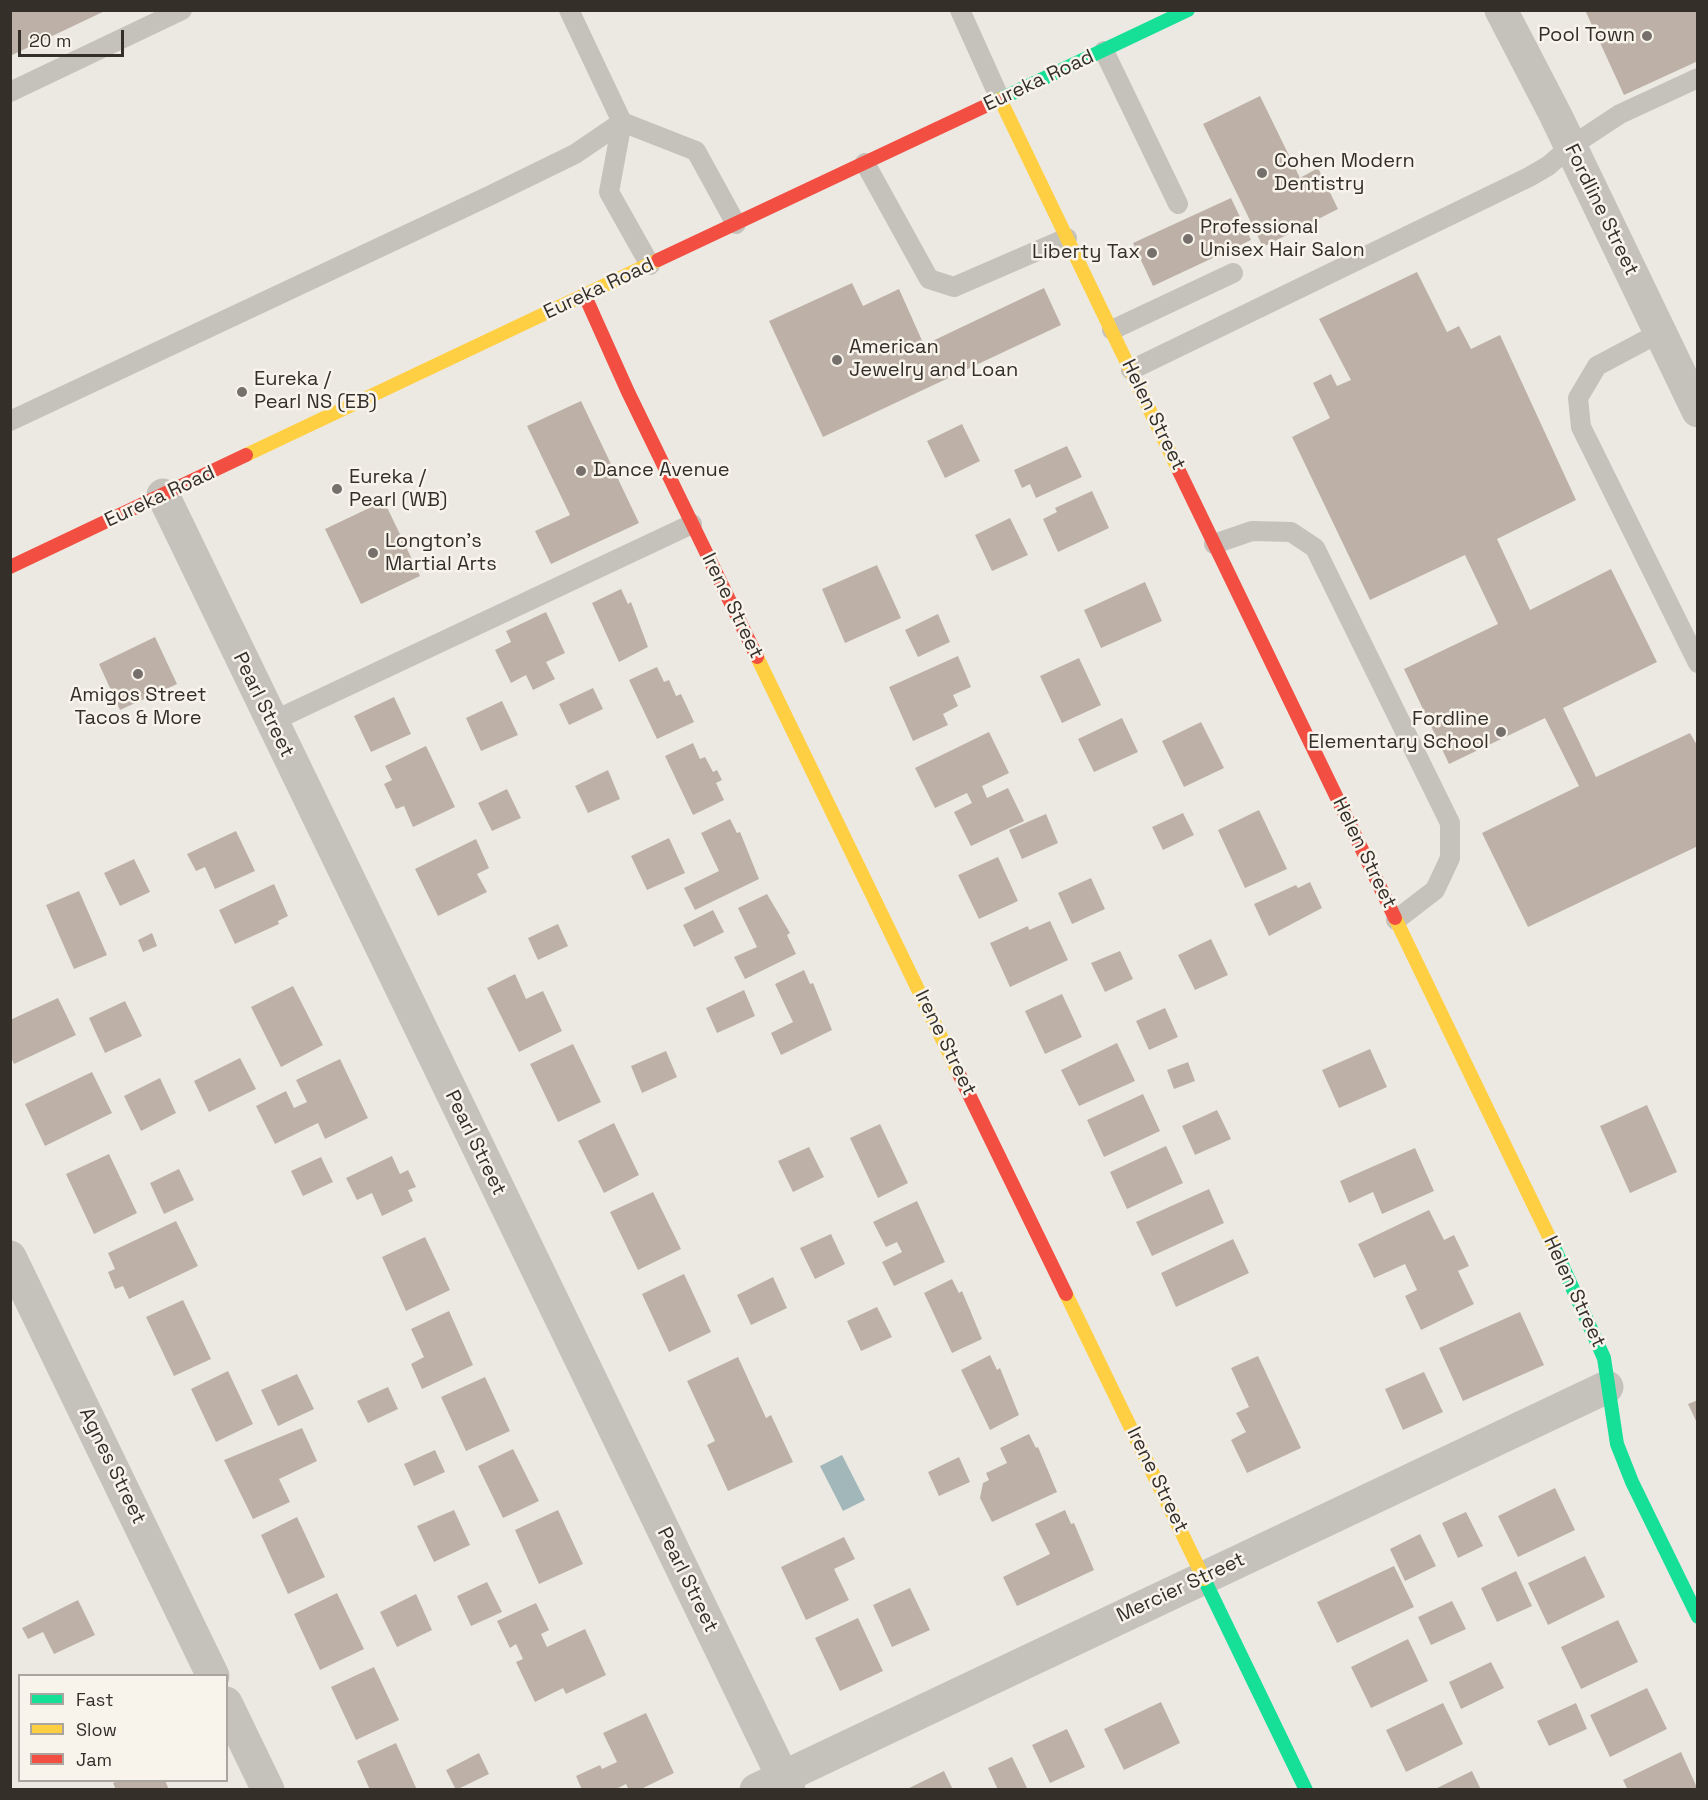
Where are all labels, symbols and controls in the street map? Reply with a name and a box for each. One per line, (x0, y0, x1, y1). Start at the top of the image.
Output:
scale bar (21, 18, 128, 56)
place label: Pool Town (1538, 24, 1635, 48)
text: 20 m (29, 29, 72, 52)
marker: Pool Town (1640, 29, 1654, 43)
street label: Eureka Road (980, 45, 1098, 117)
street label: Fordline Street (1559, 140, 1643, 280)
place label: Cohen Modern Dentistry (1274, 150, 1415, 197)
marker: Cohen Modern Dentistry (1255, 166, 1269, 180)
place label: Professional Unisex Hair Salon (1200, 216, 1365, 263)
marker: Professional Unisex Hair Salon (1181, 232, 1195, 246)
place label: Liberty Tax (1032, 241, 1140, 265)
marker: Liberty Tax (1145, 246, 1159, 260)
street label: Eureka Road (540, 253, 658, 325)
place label: American Jewelry and Loan (849, 336, 1018, 383)
marker: American Jewelry and Loan (830, 353, 844, 367)
street label: Helen Street (1116, 356, 1190, 474)
place label: Eureka / Pearl NS (EB) (254, 368, 377, 415)
marker: Eureka / Pearl NS (EB) (235, 385, 249, 399)
place label: Dance Avenue (593, 459, 730, 483)
street label: Eureka Road (101, 461, 219, 533)
marker: Dance Avenue (574, 464, 588, 478)
place label: Eureka / Pearl (WB) (349, 466, 447, 513)
marker: Eureka / Pearl (WB) (330, 482, 344, 496)
place label: Longton's Martial Arts (385, 530, 497, 577)
marker: Longton's Martial Arts (366, 546, 380, 560)
street label: Irene Street (696, 549, 768, 663)
street label: Pearl Street (227, 649, 299, 761)
marker: Amigos Street Tacos & More (131, 667, 145, 681)
place label: Amigos Street Tacos & More (70, 684, 206, 731)
place label: Fordline Elementary School (1308, 708, 1489, 755)
marker: Fordline Elementary School (1494, 725, 1508, 739)
street label: Helen Street (1327, 794, 1401, 912)
street label: Irene Street (909, 986, 981, 1100)
street label: Pearl Street (439, 1087, 511, 1199)
street label: Helen Street (1538, 1232, 1610, 1352)
street label: Agnes Street (74, 1404, 150, 1528)
street label: Irene Street (1121, 1423, 1193, 1537)
street label: Pearl Street (651, 1524, 723, 1636)
street label: Mercier Street (1113, 1548, 1249, 1628)
legend (18, 1674, 228, 1782)
text: Fast (76, 1688, 113, 1711)
text: Slow (76, 1718, 117, 1741)
text: Jam (76, 1748, 112, 1771)

